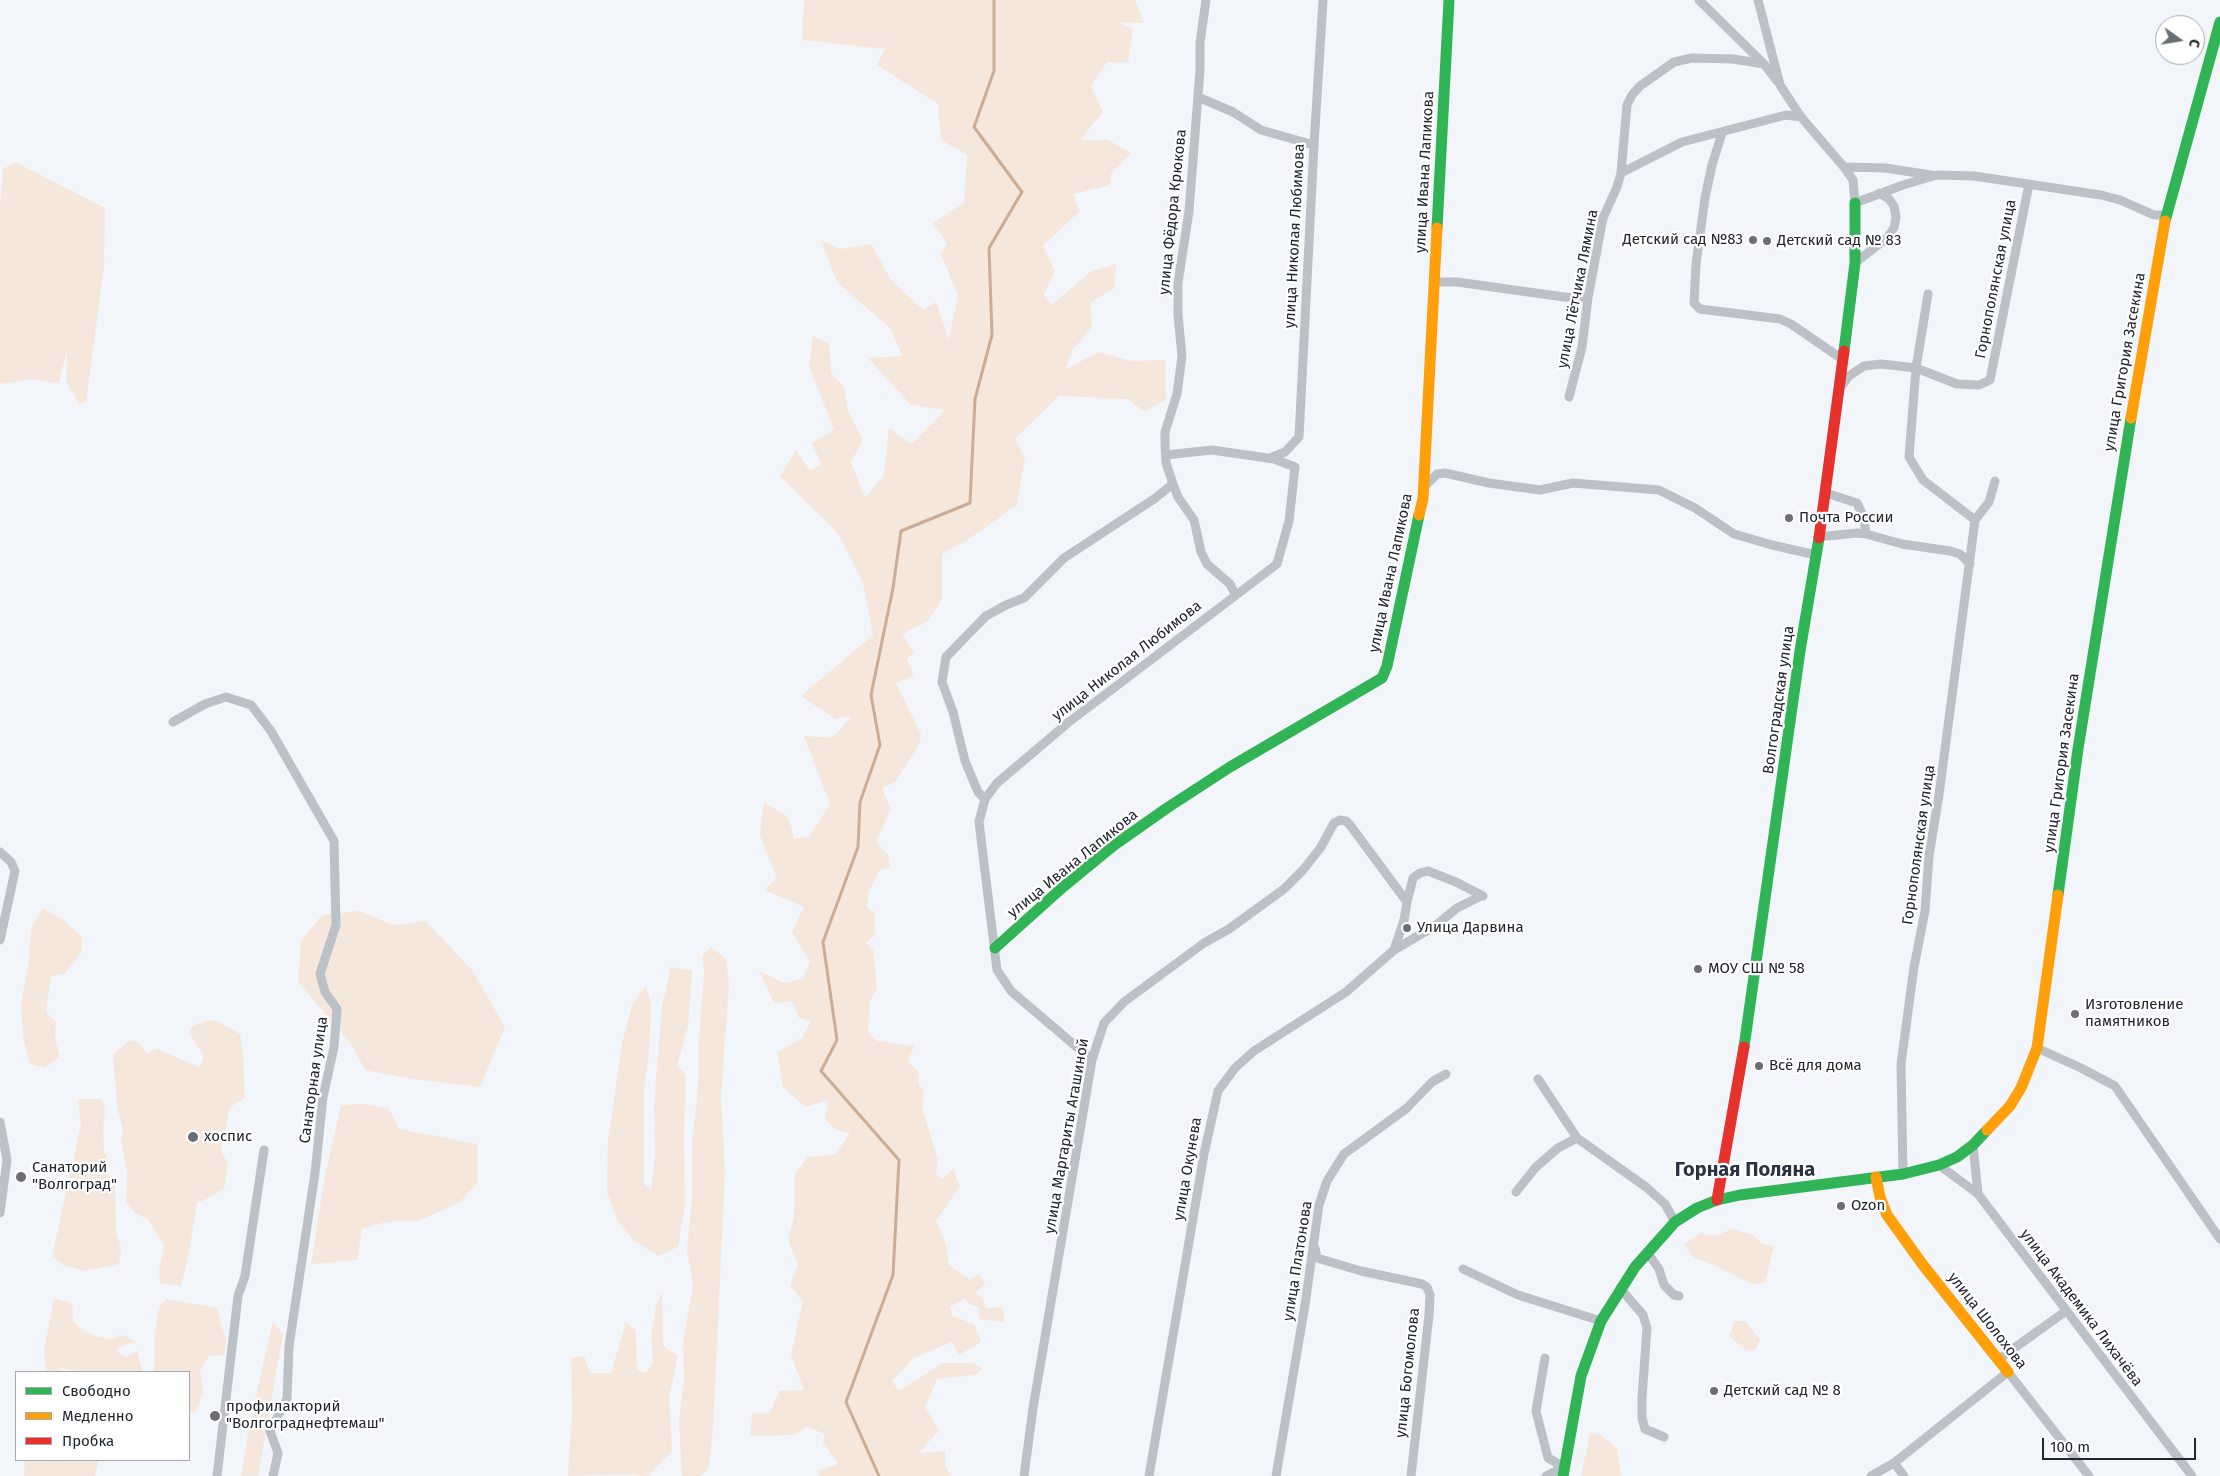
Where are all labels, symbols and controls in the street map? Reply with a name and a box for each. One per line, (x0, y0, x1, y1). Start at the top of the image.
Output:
north arrow (2155, 15, 2205, 65)
text: С (2185, 37, 2203, 49)
street label: улица Ивана Лапикова (1412, 90, 1438, 254)
street label: улица Фёдора Крюкова (1155, 128, 1191, 296)
street label: улица Николая Любимова (1281, 143, 1309, 329)
street label: Горнополянская улица (1972, 198, 2020, 360)
street label: улица Лётчика Лямина (1554, 208, 1602, 370)
place label: Детский сад №83 (1623, 231, 1743, 249)
place label: Детский сад № 83 (1777, 232, 1901, 250)
marker: Детский сад №83 (1747, 234, 1759, 246)
marker: Детский сад № 83 (1761, 235, 1773, 247)
street label: улица Григория Засекина (2100, 271, 2150, 453)
street label: улица Ивана Лапикова (1365, 492, 1417, 654)
place label: Почта России (1799, 509, 1894, 527)
marker: Почта России (1783, 512, 1795, 524)
street label: улица Николая Любимова (1049, 597, 1205, 725)
street label: Волгоградская улица (1760, 625, 1798, 775)
street label: улица Григория Засекина (2040, 672, 2084, 854)
street label: Горнополянская улица (1899, 764, 1939, 926)
street label: улица Ивана Лапикова (1004, 806, 1142, 922)
place label: Улица Дарвина (1417, 919, 1524, 937)
marker: Улица Дарвина (1401, 922, 1413, 934)
place label: МОУ СШ № 58 (1708, 960, 1805, 978)
marker: МОУ СШ № 58 (1692, 963, 1704, 975)
place label: Изготовление памятников (2085, 996, 2184, 1031)
marker: Изготовление памятников (2069, 1008, 2081, 1020)
street label: Санаторная улица (296, 1015, 332, 1145)
street label: улица Маргариты Агашиной (1041, 1037, 1093, 1235)
place label: Всё для дома (1769, 1057, 1862, 1075)
marker: Всё для дома (1753, 1060, 1765, 1072)
street label: улица Окунева (1170, 1116, 1206, 1222)
place label: хоспис (204, 1128, 252, 1146)
marker: хоспис (186, 1130, 200, 1144)
district label: Горная Поляна (1675, 1158, 1815, 1182)
place label: Санаторий "Волгоград" (32, 1159, 117, 1194)
marker: Санаторий "Волгоград" (14, 1170, 28, 1184)
place label: Ozon (1851, 1197, 1885, 1215)
street label: улица Платонова (1280, 1200, 1316, 1322)
marker: Ozon (1835, 1200, 1847, 1212)
street label: улица Академика Лихачёва (2016, 1226, 2146, 1390)
street label: улица Шолохова (1944, 1269, 2030, 1373)
street label: улица Богомолова (1392, 1307, 1424, 1439)
legend (15, 1371, 190, 1461)
text: Свободно (62, 1382, 131, 1400)
place label: Детский сад № 8 (1724, 1382, 1841, 1400)
marker: Детский сад № 8 (1708, 1385, 1720, 1397)
place label: профилакторий "Волгограднефтемаш" (226, 1398, 385, 1433)
text: Медленно (62, 1407, 134, 1425)
marker: профилакторий "Волгограднефтемаш" (208, 1409, 222, 1423)
scale bar (2045, 1428, 2199, 1460)
text: Пробка (62, 1432, 114, 1450)
text: 100 m (2050, 1438, 2090, 1456)

